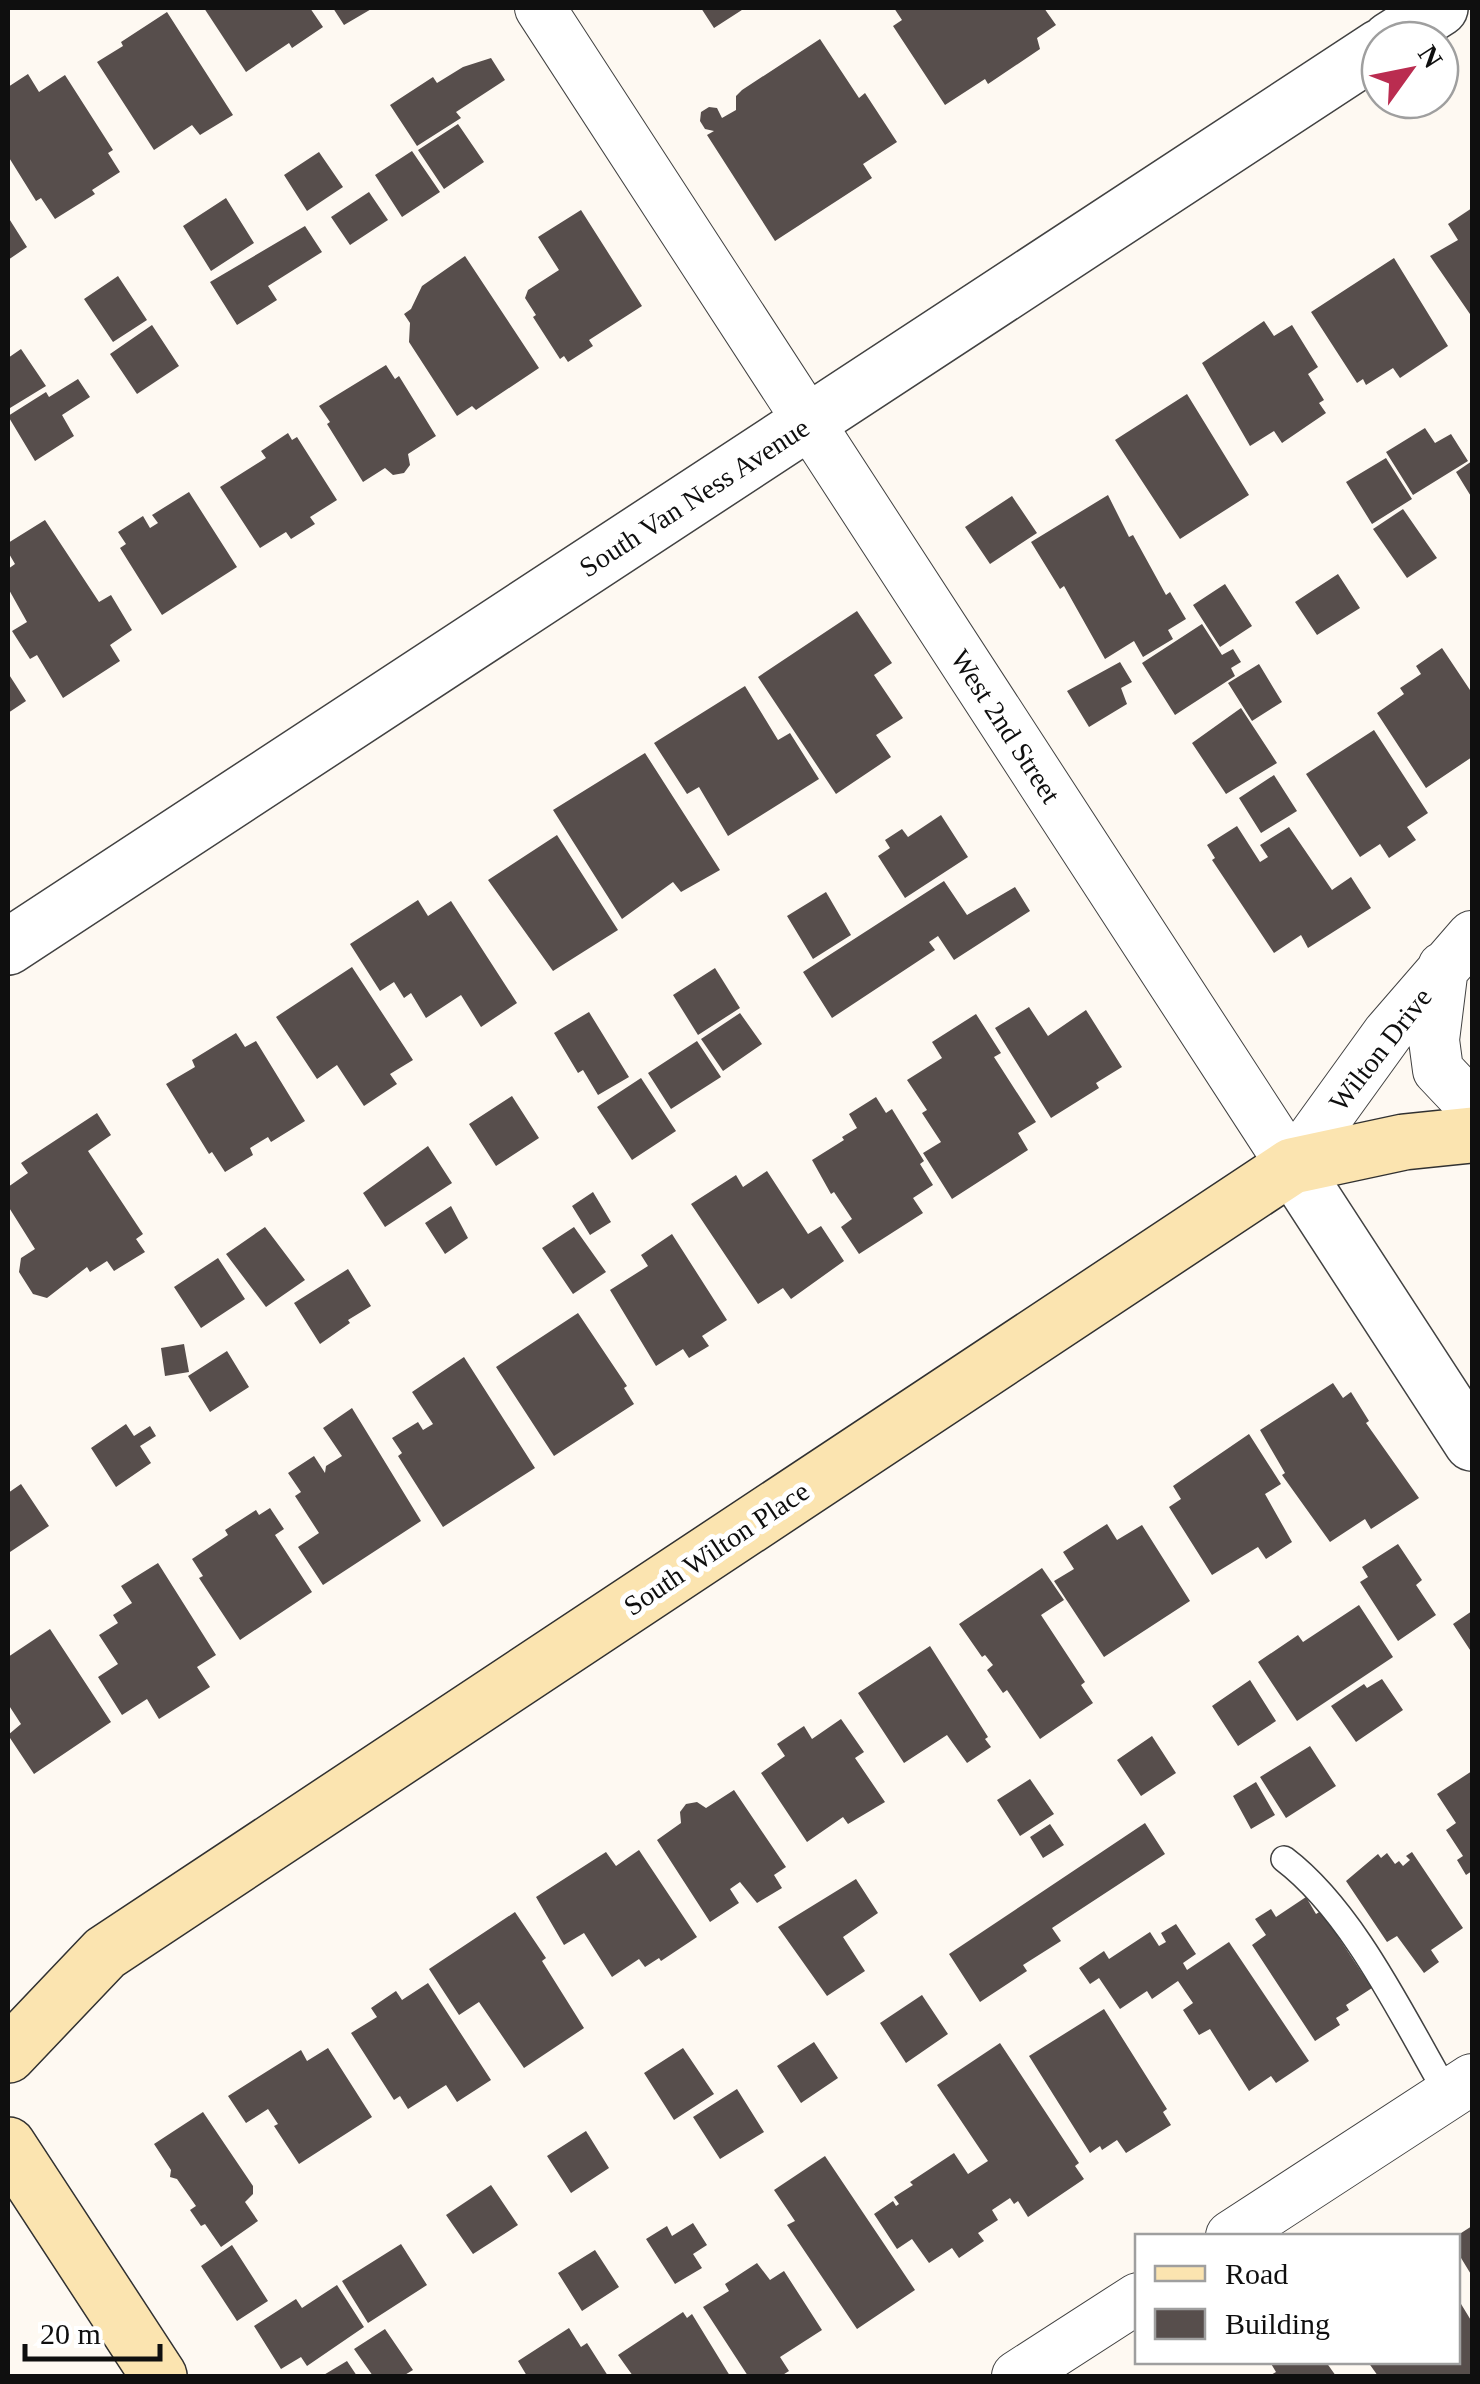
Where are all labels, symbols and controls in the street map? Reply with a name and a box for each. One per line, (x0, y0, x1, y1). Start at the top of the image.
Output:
north arrow (1360, 20, 1460, 120)
text: N (1412, 40, 1449, 74)
street label: South Van Ness Avenue (574, 412, 815, 583)
street label: West 2nd Street (944, 644, 1067, 809)
street label: Wilton Drive (1323, 982, 1438, 1117)
street label: South Wilton Place (618, 1475, 815, 1622)
legend (1135, 2234, 1460, 2364)
text: Road (1225, 2257, 1288, 2290)
scale bar (25, 2299, 160, 2361)
text: Building (1225, 2307, 1330, 2340)
text: 20 m (40, 2317, 101, 2350)

